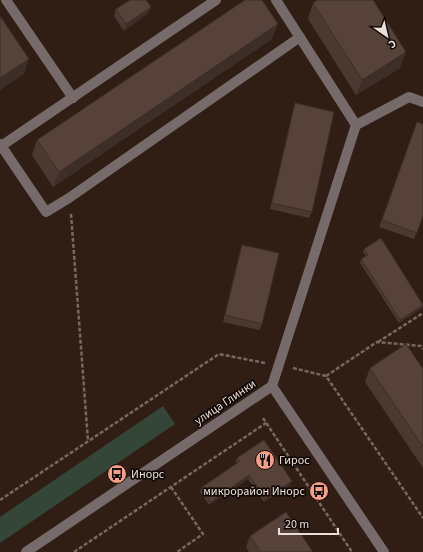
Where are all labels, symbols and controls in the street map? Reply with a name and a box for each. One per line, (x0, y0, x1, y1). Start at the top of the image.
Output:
north arrow (367, 16, 407, 56)
text: С (385, 36, 399, 52)
street label: улица Глинки (191, 375, 260, 429)
restaurant icon: Гирос (254, 449, 276, 471)
place label: Гирос (279, 452, 310, 469)
bus stop icon: Инорс (106, 463, 128, 485)
place label: Инорс (131, 466, 165, 483)
bus stop icon: микрорайон Инорс (308, 480, 330, 502)
place label: микрорайон Инорс (203, 483, 306, 500)
scale bar (279, 510, 338, 536)
text: 20 m (285, 516, 309, 533)

